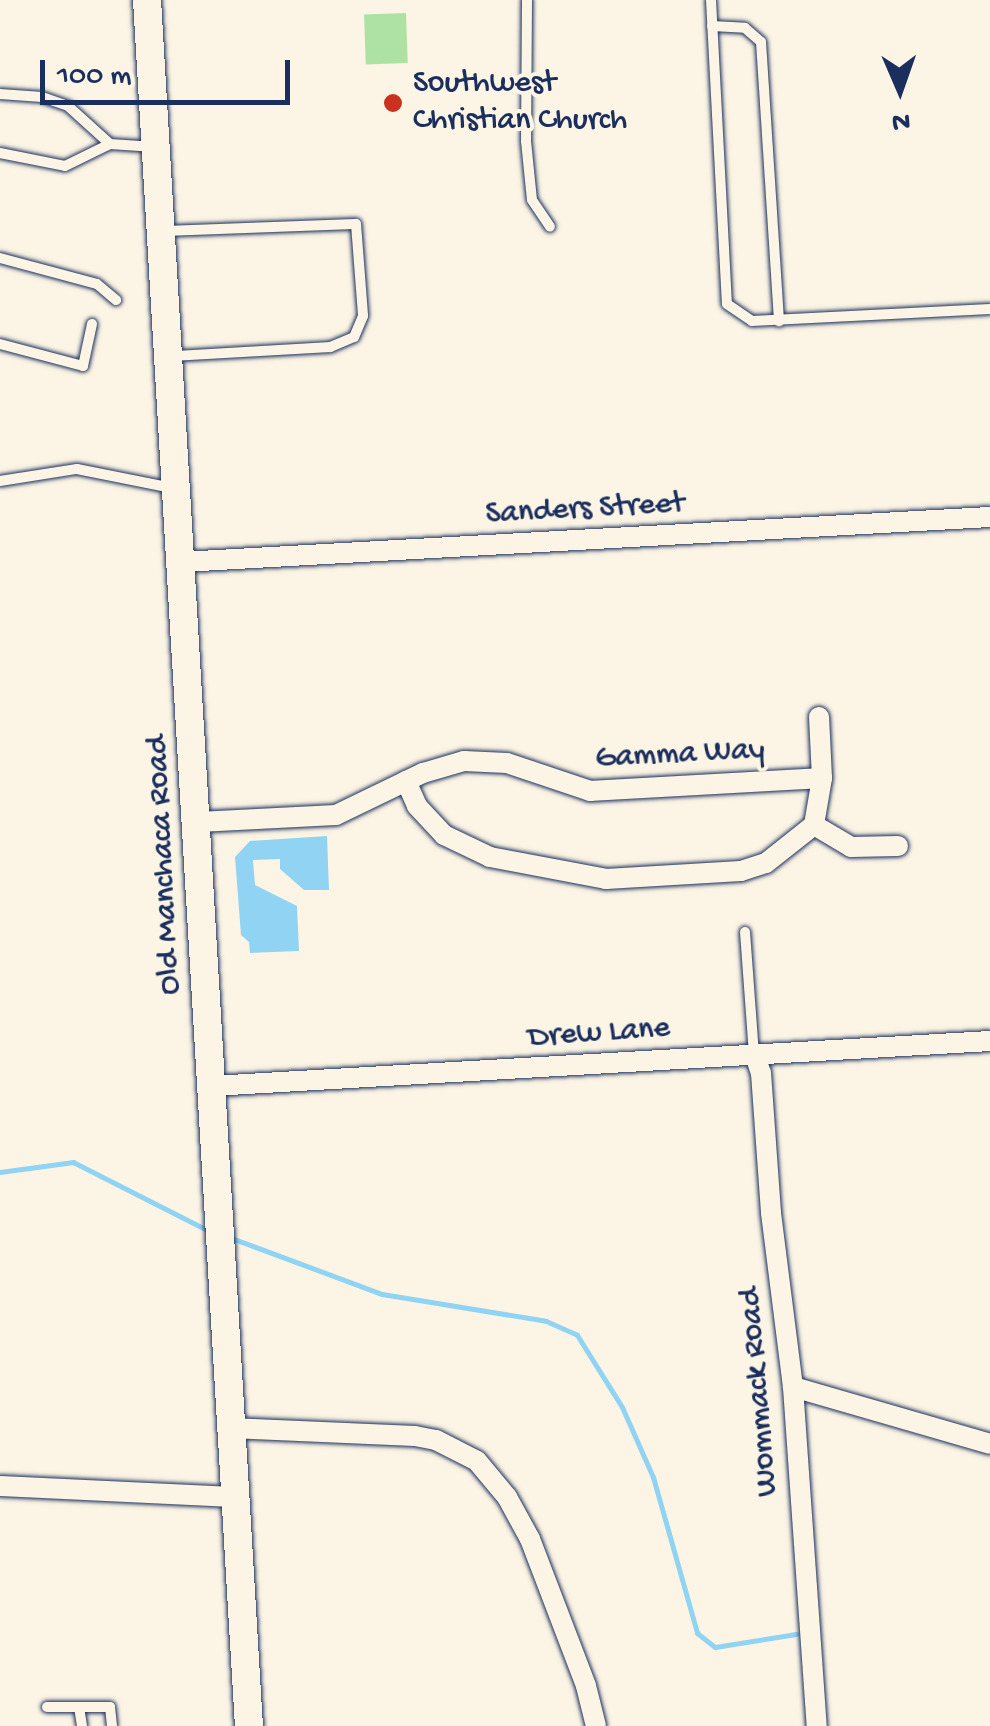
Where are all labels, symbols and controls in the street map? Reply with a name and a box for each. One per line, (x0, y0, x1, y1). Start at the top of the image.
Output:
scale bar (45, 40, 295, 102)
north arrow (850, 40, 950, 140)
text: 100 m (57, 60, 132, 95)
place label: Southwest Christian Church (413, 66, 627, 141)
marker: Southwest Christian Church (382, 92, 404, 114)
text: N (891, 104, 911, 137)
street label: Sanders Street (485, 486, 685, 534)
street label: Gamma Way (594, 731, 766, 779)
street label: Old Manchaca Road (139, 734, 191, 996)
street label: Drew Lane (527, 1010, 671, 1058)
street label: Wommack Road (732, 1286, 788, 1498)

